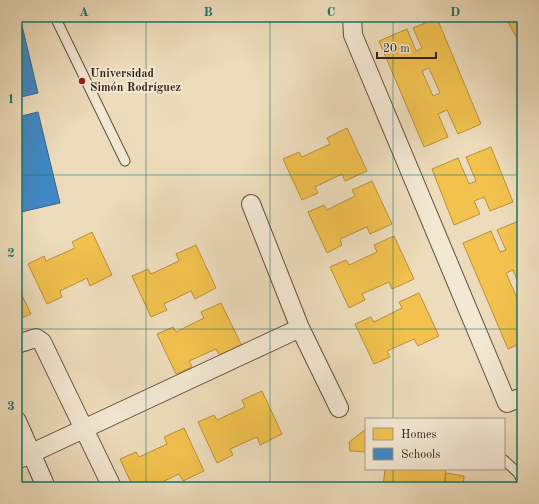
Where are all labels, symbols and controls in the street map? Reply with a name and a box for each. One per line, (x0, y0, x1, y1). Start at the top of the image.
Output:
text: A (79, 6, 89, 19)
text: B (203, 6, 213, 19)
text: C (327, 6, 335, 19)
text: D (450, 6, 460, 19)
scale bar (377, 34, 436, 60)
text: 20 m (383, 43, 410, 55)
place label: Universidad Simón Rodríguez (90, 68, 181, 94)
marker: Universidad Simón Rodríguez (77, 76, 87, 86)
text: 1 (7, 93, 15, 106)
text: 2 (7, 247, 15, 260)
text: 3 (7, 400, 15, 413)
legend (365, 418, 505, 470)
text: Homes (401, 429, 437, 441)
text: Schools (401, 449, 441, 461)

